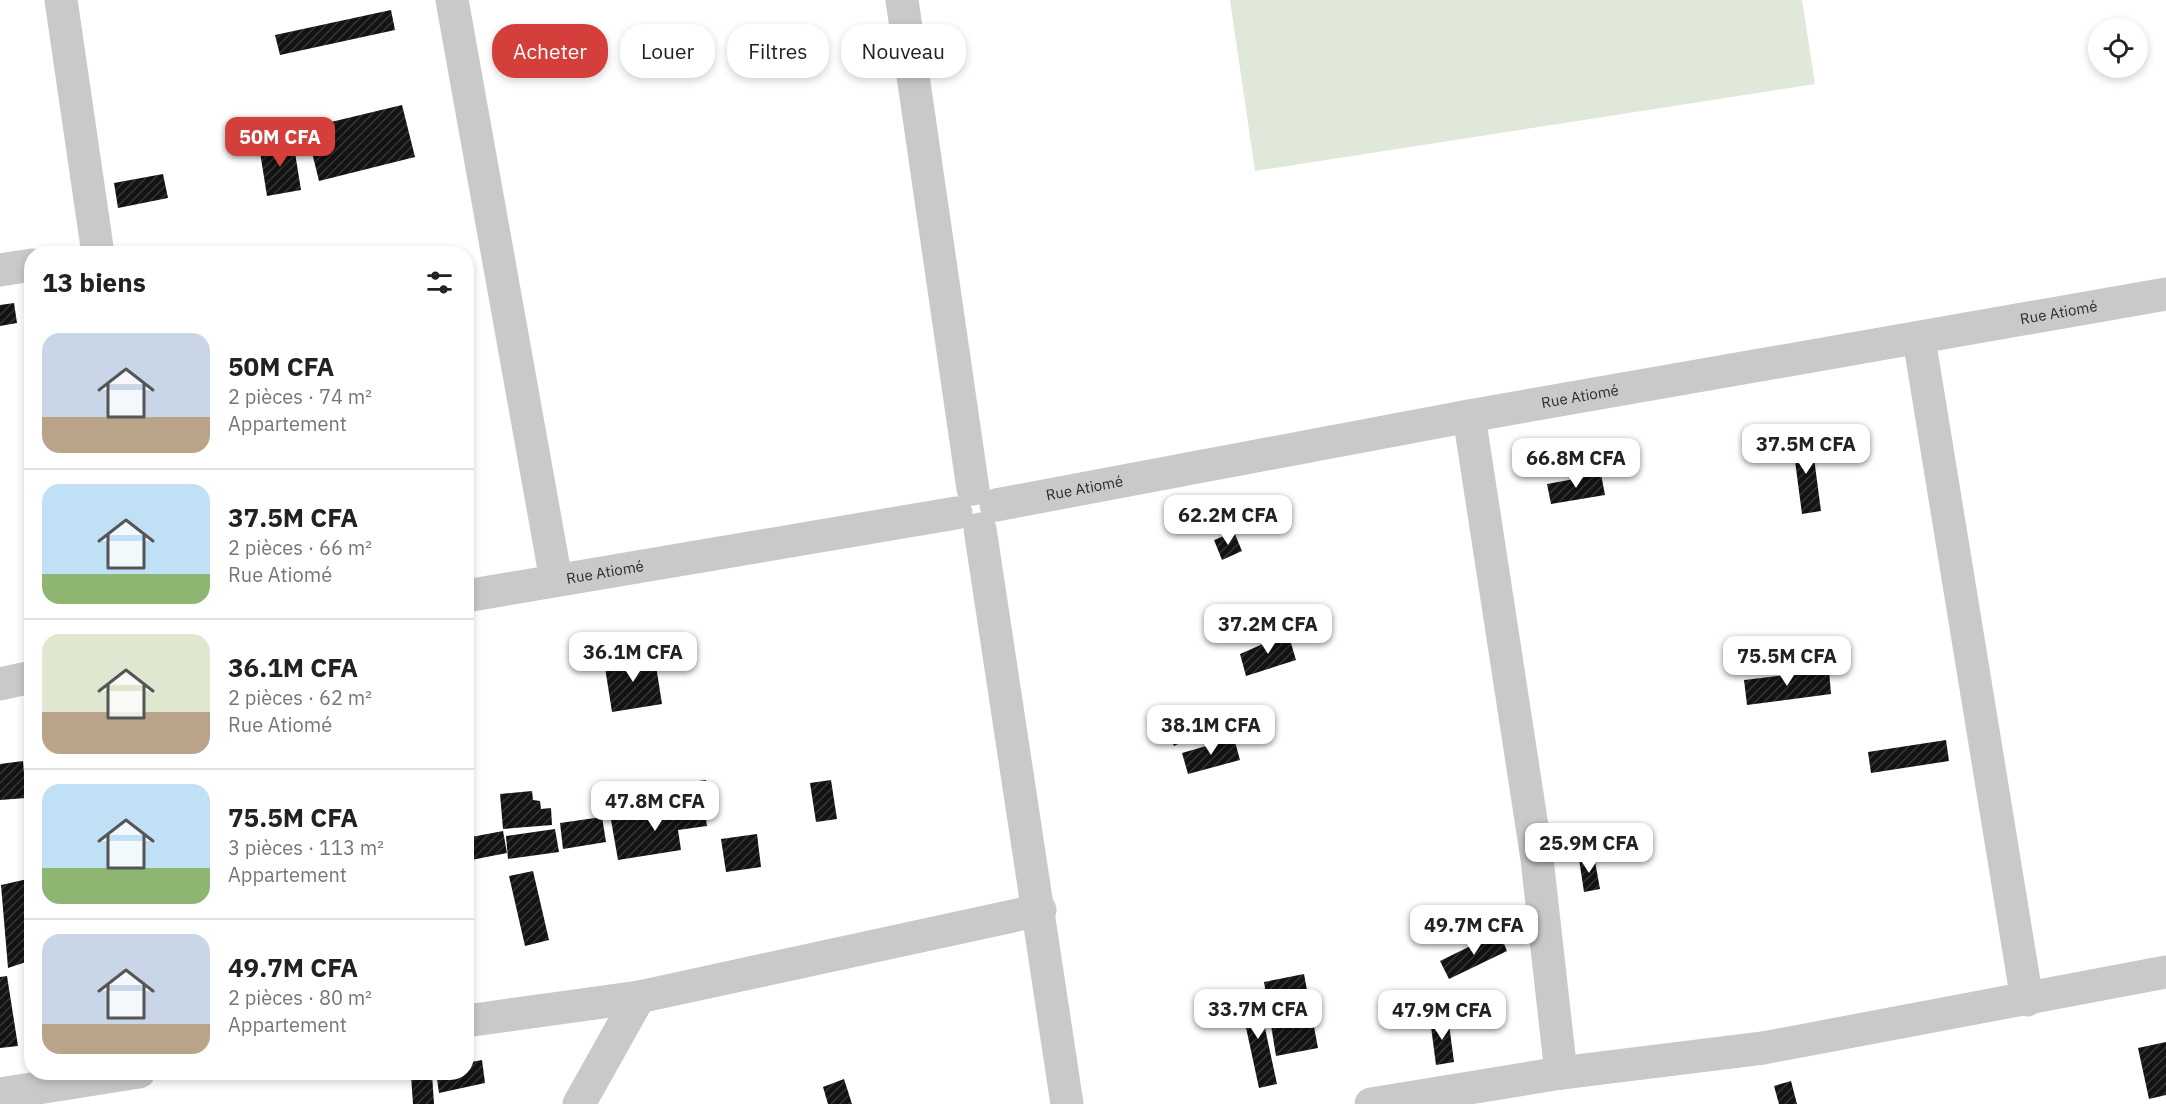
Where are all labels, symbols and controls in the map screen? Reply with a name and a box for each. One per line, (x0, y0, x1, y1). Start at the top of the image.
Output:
map controls (2088, 18, 2148, 78)
button: locate (2088, 18, 2148, 78)
chip: Acheter (492, 24, 608, 78)
chip: Louer (620, 24, 715, 78)
chip: Filtres (727, 24, 829, 78)
chip: Nouveau (841, 24, 966, 78)
pin: 50M CFA (225, 117, 335, 168)
text: 50M CFA (239, 123, 321, 150)
text: 13 biens (42, 265, 146, 299)
icon: filters (423, 266, 456, 299)
street label: Rue Atiomé (2018, 296, 2099, 328)
text: 50M CFA (228, 349, 334, 383)
icon: home (90, 357, 162, 429)
street label: Rue Atiomé (1540, 380, 1620, 412)
text: 2 pièces · 74 m² (228, 383, 372, 410)
text: Appartement (228, 410, 347, 437)
pin: 37.5M CFA (1737, 424, 1875, 475)
text: 37.5M CFA (1756, 430, 1856, 457)
pin: 66.8M CFA (1507, 438, 1645, 489)
text: 66.8M CFA (1526, 444, 1626, 471)
street label: Rue Atiomé (1044, 471, 1125, 504)
pin: 62.2M CFA (1159, 495, 1297, 546)
text: 37.5M CFA (228, 500, 358, 534)
text: 62.2M CFA (1178, 501, 1278, 528)
icon: home (90, 508, 162, 580)
text: 2 pièces · 66 m² (228, 534, 372, 561)
street label: Rue Atiomé (565, 556, 645, 588)
text: Rue Atiomé (228, 561, 332, 588)
pin: 37.2M CFA (1199, 604, 1337, 655)
text: 37.2M CFA (1218, 610, 1318, 637)
pin: 36.1M CFA (564, 632, 702, 683)
pin: 75.5M CFA (1718, 636, 1856, 687)
text: 36.1M CFA (583, 638, 683, 665)
text: 75.5M CFA (1737, 642, 1837, 669)
text: 36.1M CFA (228, 650, 358, 684)
icon: home (90, 658, 162, 730)
text: 2 pièces · 62 m² (228, 684, 372, 711)
pin: 38.1M CFA (1142, 705, 1280, 756)
text: Rue Atiomé (228, 711, 332, 738)
text: 38.1M CFA (1161, 711, 1261, 738)
pin: 47.8M CFA (586, 781, 724, 832)
text: 47.8M CFA (605, 787, 705, 814)
text: 75.5M CFA (228, 800, 358, 834)
icon: home (90, 808, 162, 880)
pin: 25.9M CFA (1520, 823, 1658, 874)
text: 25.9M CFA (1539, 829, 1639, 856)
text: 3 pièces · 113 m² (228, 834, 384, 861)
text: Appartement (228, 861, 347, 888)
pin: 49.7M CFA (1405, 905, 1543, 956)
text: 49.7M CFA (1424, 911, 1524, 938)
text: 49.7M CFA (228, 950, 358, 984)
icon: home (90, 958, 162, 1030)
text: 2 pièces · 80 m² (228, 984, 372, 1011)
pin: 33.7M CFA (1189, 989, 1327, 1040)
pin: 47.9M CFA (1373, 990, 1511, 1041)
text: 33.7M CFA (1208, 995, 1308, 1022)
text: 47.9M CFA (1392, 996, 1492, 1023)
text: Appartement (228, 1011, 347, 1038)

